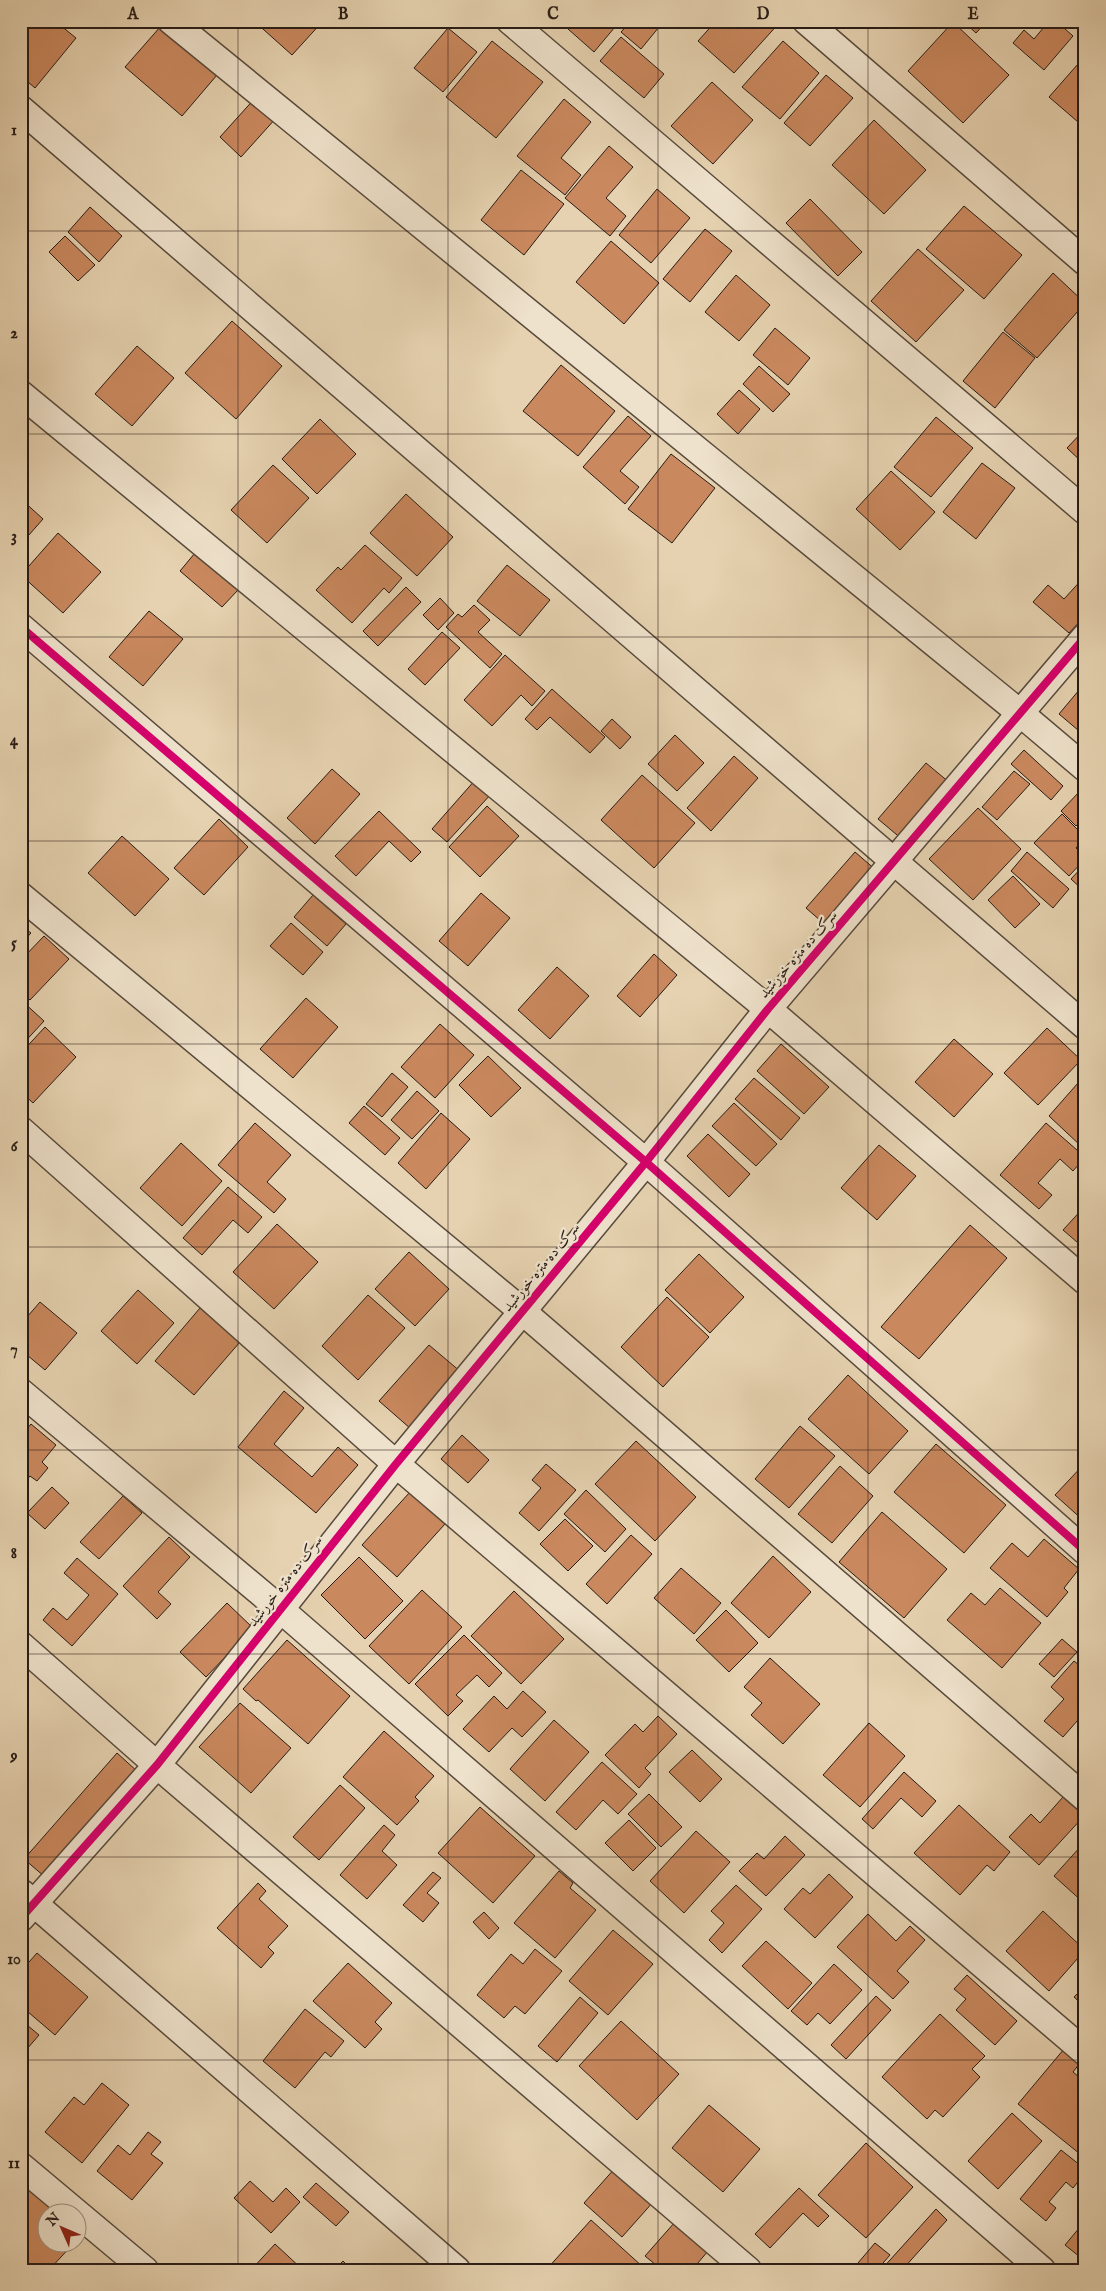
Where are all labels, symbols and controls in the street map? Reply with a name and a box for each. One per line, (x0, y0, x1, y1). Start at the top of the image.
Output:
text: A (127, 5, 140, 25)
text: B (338, 5, 349, 25)
text: C (547, 5, 559, 25)
text: D (757, 5, 770, 25)
text: E (967, 5, 979, 25)
text: 1 (11, 121, 17, 141)
text: 2 (10, 324, 18, 344)
text: 3 (11, 527, 17, 547)
text: 4 (10, 731, 19, 751)
street label: سرک ده متره خورشید (754, 906, 842, 1002)
text: 5 (11, 934, 17, 954)
text: 6 (11, 1137, 19, 1157)
street label: سرک ده متره خورشید (498, 1218, 584, 1316)
text: 7 (10, 1340, 18, 1360)
street label: سرک ده متره خورشید (243, 1531, 327, 1631)
text: 8 (11, 1544, 17, 1564)
text: 9 (10, 1747, 18, 1767)
text: 10 (7, 1950, 21, 1970)
text: 11 (8, 2154, 20, 2174)
north arrow (38, 2204, 88, 2254)
text: N (42, 2209, 64, 2231)

